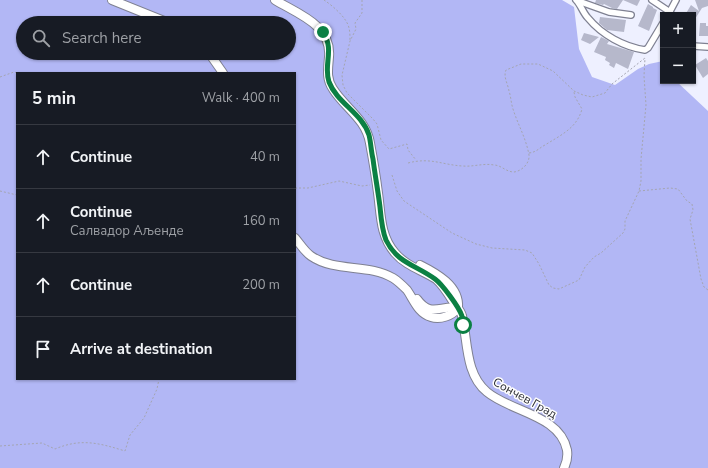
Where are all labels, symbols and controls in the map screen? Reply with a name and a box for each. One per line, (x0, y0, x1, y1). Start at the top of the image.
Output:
map controls (660, 12, 696, 84)
button: + (660, 12, 696, 48)
search box (16, 16, 296, 60)
route end (314, 23, 332, 41)
icon: search (30, 27, 52, 49)
text: Search here (62, 28, 142, 48)
button: − (660, 48, 696, 84)
text: 5 min (32, 87, 76, 110)
text: Walk · 400 m (202, 89, 280, 107)
icon: ahead (32, 146, 54, 168)
text: Continue (70, 147, 132, 167)
text: 40 m (250, 148, 280, 166)
text: Continue (70, 202, 132, 222)
icon: ahead (32, 210, 54, 232)
text: 160 m (242, 212, 280, 230)
text: Салвадор Аљенде (70, 222, 184, 240)
icon: ahead (32, 274, 54, 296)
text: Continue (70, 275, 132, 295)
text: 200 m (242, 276, 280, 294)
route start (454, 316, 472, 334)
icon: arrive (32, 338, 54, 360)
text: Arrive at destination (70, 339, 213, 359)
street label: Сончев Град (490, 374, 560, 422)

